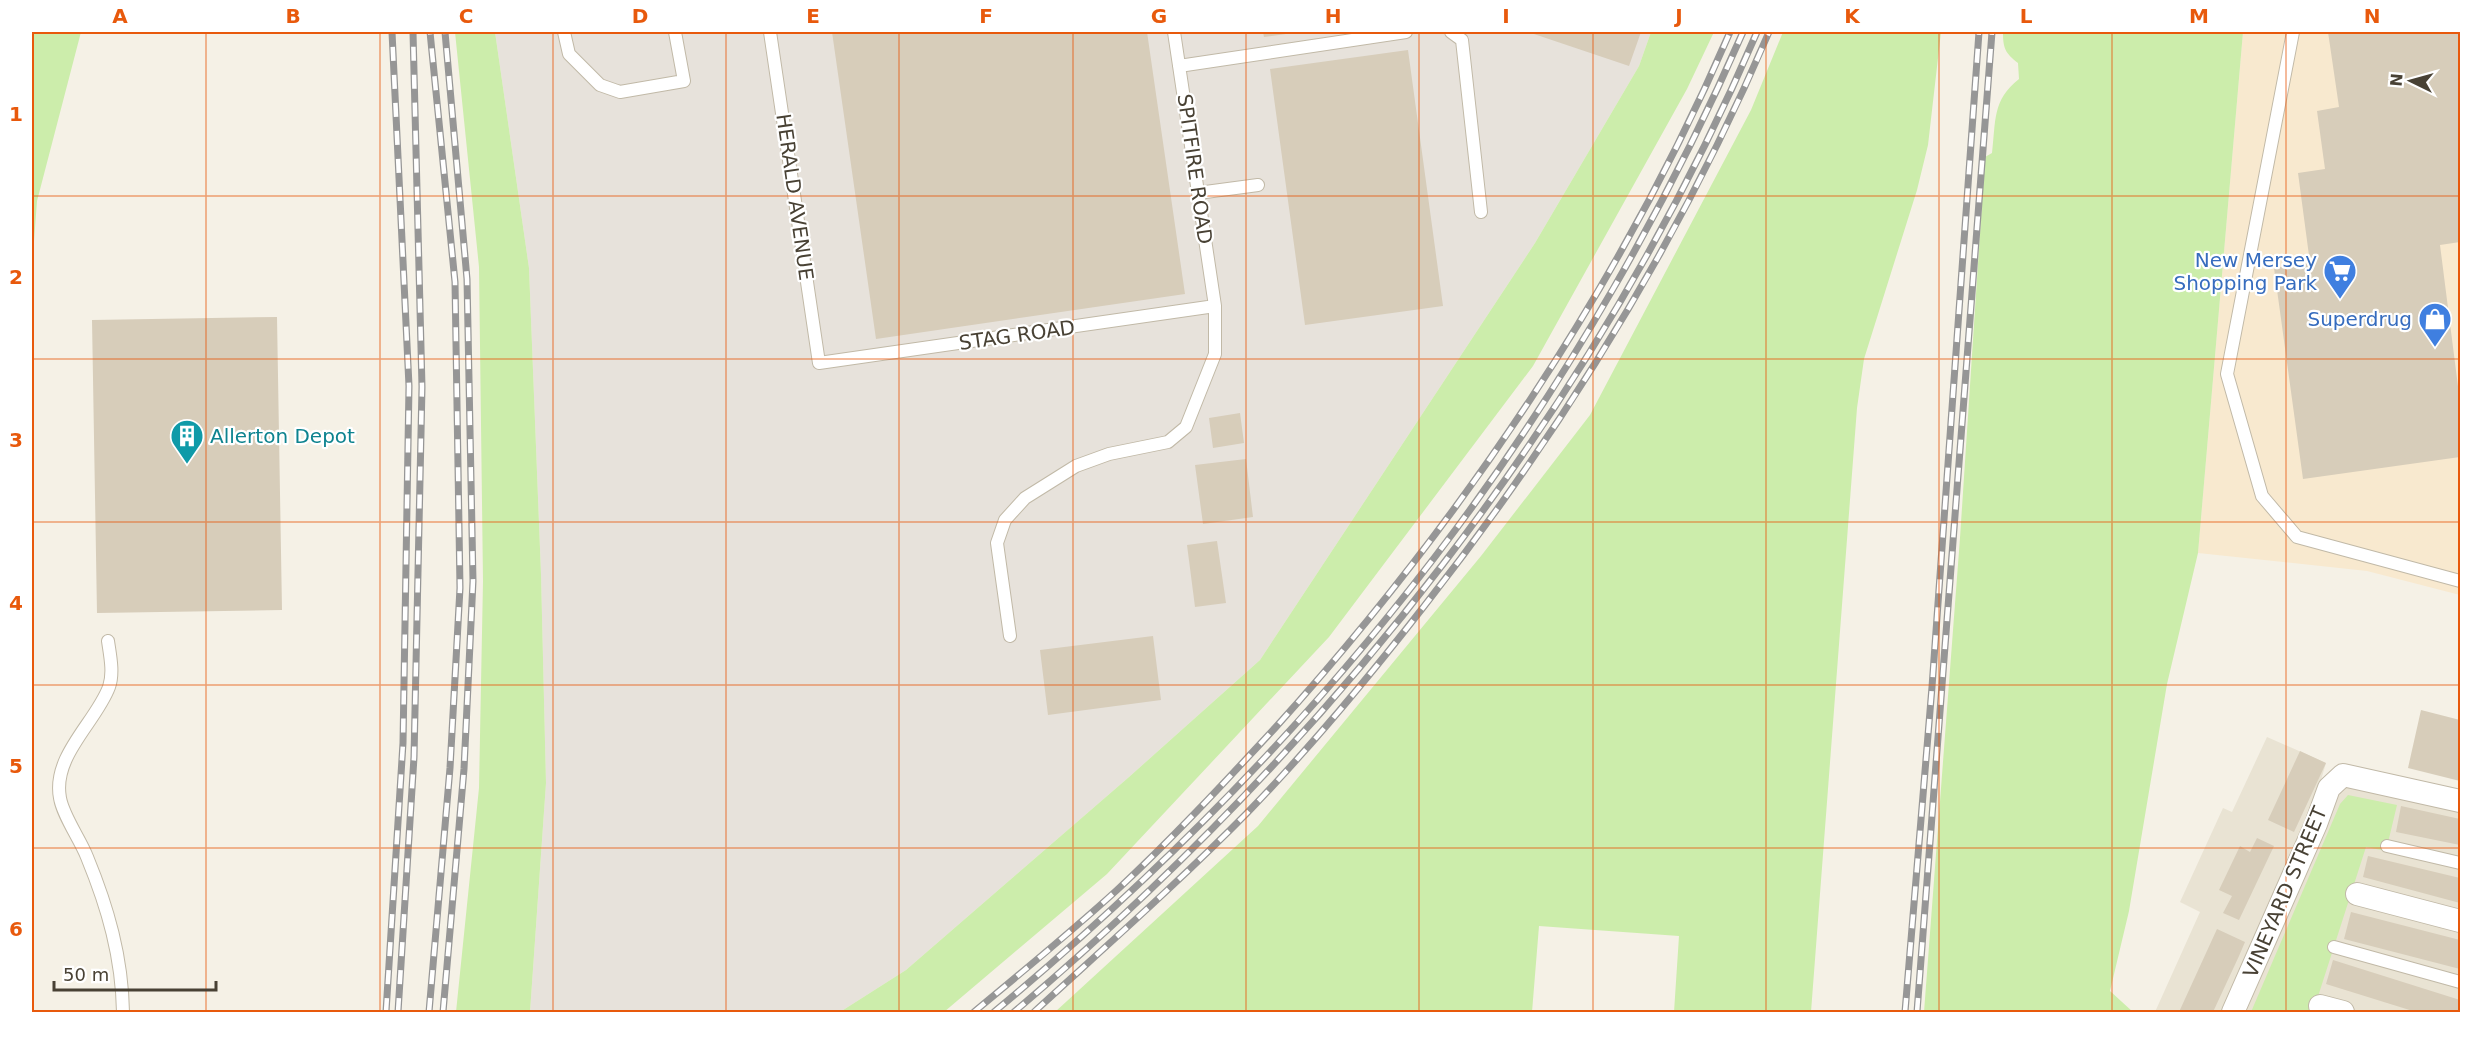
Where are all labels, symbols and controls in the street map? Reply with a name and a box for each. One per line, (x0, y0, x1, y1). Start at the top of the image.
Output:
text: A (112, 4, 128, 28)
text: B (285, 4, 301, 28)
text: C (459, 4, 473, 28)
text: D (632, 4, 648, 28)
text: E (806, 4, 820, 28)
text: F (979, 4, 993, 28)
text: G (1151, 4, 1167, 28)
text: H (1325, 4, 1341, 28)
text: I (1502, 4, 1510, 28)
text: J (1673, 4, 1683, 28)
text: K (1844, 4, 1861, 28)
text: L (2020, 4, 2033, 28)
text: M (2189, 4, 2209, 28)
text: N (2364, 4, 2380, 28)
north arrow (2381, 51, 2441, 111)
text: N (2387, 72, 2407, 87)
street label: SPITFIRE ROAD (1173, 92, 1217, 246)
text: 1 (9, 102, 23, 126)
street label: HERALD AVENUE (771, 112, 819, 282)
place label: New Mersey Shopping Park (2173, 248, 2317, 295)
supermarket icon: New Mersey Shopping Park (2322, 253, 2358, 300)
text: 2 (9, 265, 23, 289)
shop icon: Superdrug (2417, 301, 2453, 348)
place label: Superdrug (2307, 307, 2412, 331)
street label: STAG ROAD (957, 315, 1077, 355)
building icon: Allerton Depot (169, 418, 205, 465)
place label: Allerton Depot (210, 424, 355, 448)
text: 3 (9, 428, 23, 452)
text: 4 (9, 591, 23, 615)
text: 5 (9, 754, 23, 778)
street label: VINEYARD STREET (2238, 802, 2332, 981)
text: 6 (9, 917, 23, 941)
scale bar (54, 954, 216, 992)
text: 50 m (63, 964, 109, 985)

